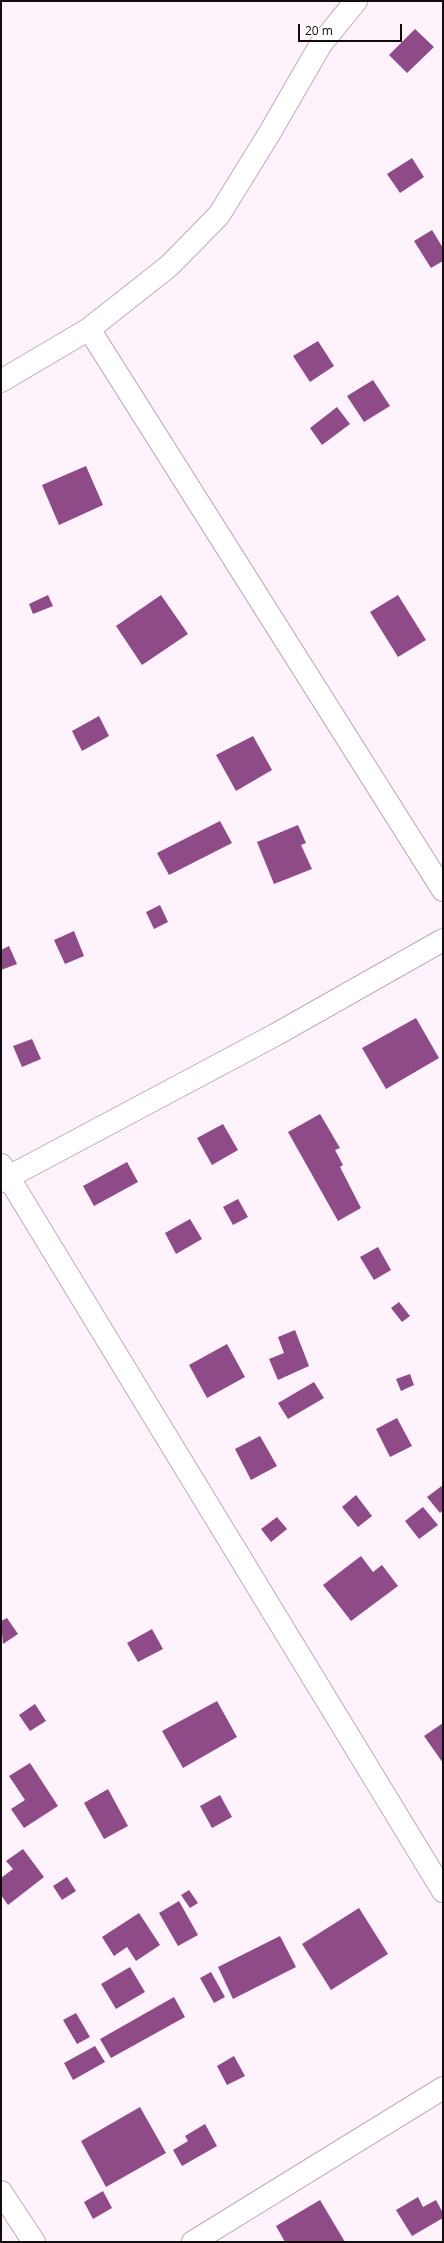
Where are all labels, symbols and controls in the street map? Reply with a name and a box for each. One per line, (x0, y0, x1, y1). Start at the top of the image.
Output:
scale bar (300, 16, 404, 42)
text: 20 m (305, 22, 333, 39)

